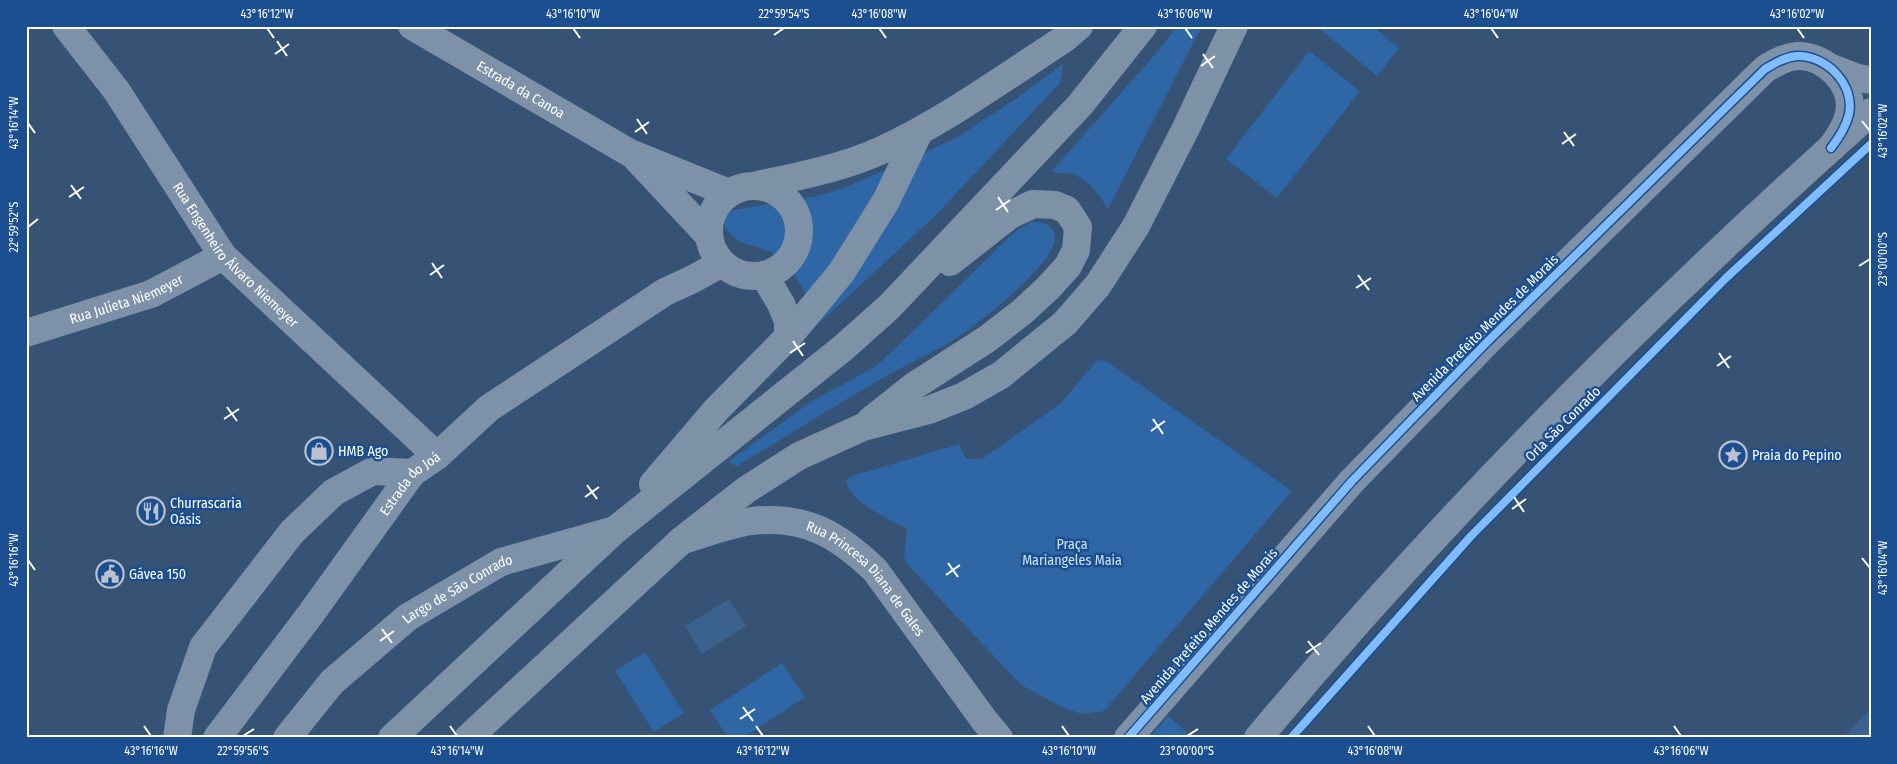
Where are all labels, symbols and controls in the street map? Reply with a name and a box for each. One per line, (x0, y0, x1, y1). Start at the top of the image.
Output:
text: 43°16'12"W (241, 7, 294, 21)
text: 43°16'10"W (546, 7, 600, 21)
text: 22°59'54"S (758, 7, 810, 21)
text: 43°16'08"W (852, 7, 906, 21)
text: 43°16'06"W (1158, 7, 1212, 21)
text: 43°16'04"W (1464, 7, 1518, 21)
text: 43°16'02"W (1770, 7, 1824, 21)
street label: Estrada da Canoa (474, 57, 568, 122)
text: 43°16'14"W (7, 97, 21, 149)
text: 43°16'02"W (1876, 104, 1890, 158)
street label: Rua Engenheiro Álvaro Niemeyer (169, 179, 302, 331)
text: 22°59'52"S (7, 201, 21, 252)
text: 23°00'00"S (1876, 232, 1890, 286)
street label: Avenida Prefeito Mendes de Morais (1408, 251, 1562, 405)
street label: Rua Julieta Niemeyer (68, 270, 186, 327)
street label: Orla São Conrado (1522, 383, 1604, 465)
shop icon: HMB Ago (304, 436, 334, 466)
place icon: Praia do Pepino (1718, 440, 1748, 470)
place label: HMB Ago (338, 443, 388, 460)
place label: Praia do Pepino (1752, 447, 1842, 464)
street label: Estrada do Joá (376, 448, 443, 519)
place label: Churrascaria Oásis (170, 495, 242, 528)
restaurant icon: Churrascaria Oásis (136, 496, 166, 526)
street label: Rua Princesa Diana de Gales (804, 517, 929, 639)
text: 43°16'16"W (7, 533, 21, 587)
park label: Praça Mariangeles Maia (1022, 536, 1122, 569)
text: 43°16'04"W (1876, 541, 1890, 595)
street label: Avenida Prefeito Mendes de Morais (1137, 545, 1281, 707)
street label: Largo de São Conrado (398, 551, 514, 627)
public building icon: Gávea 150 (95, 559, 125, 589)
place label: Gávea 150 (129, 566, 186, 583)
text: 43°16'16"W (124, 744, 178, 758)
text: 22°59'56"S (217, 744, 269, 758)
text: 43°16'14"W (431, 744, 483, 758)
text: 43°16'12"W (737, 744, 790, 758)
text: 43°16'10"W (1042, 744, 1096, 758)
text: 23°00'00"S (1160, 744, 1214, 758)
text: 43°16'08"W (1348, 744, 1402, 758)
text: 43°16'06"W (1654, 744, 1708, 758)

